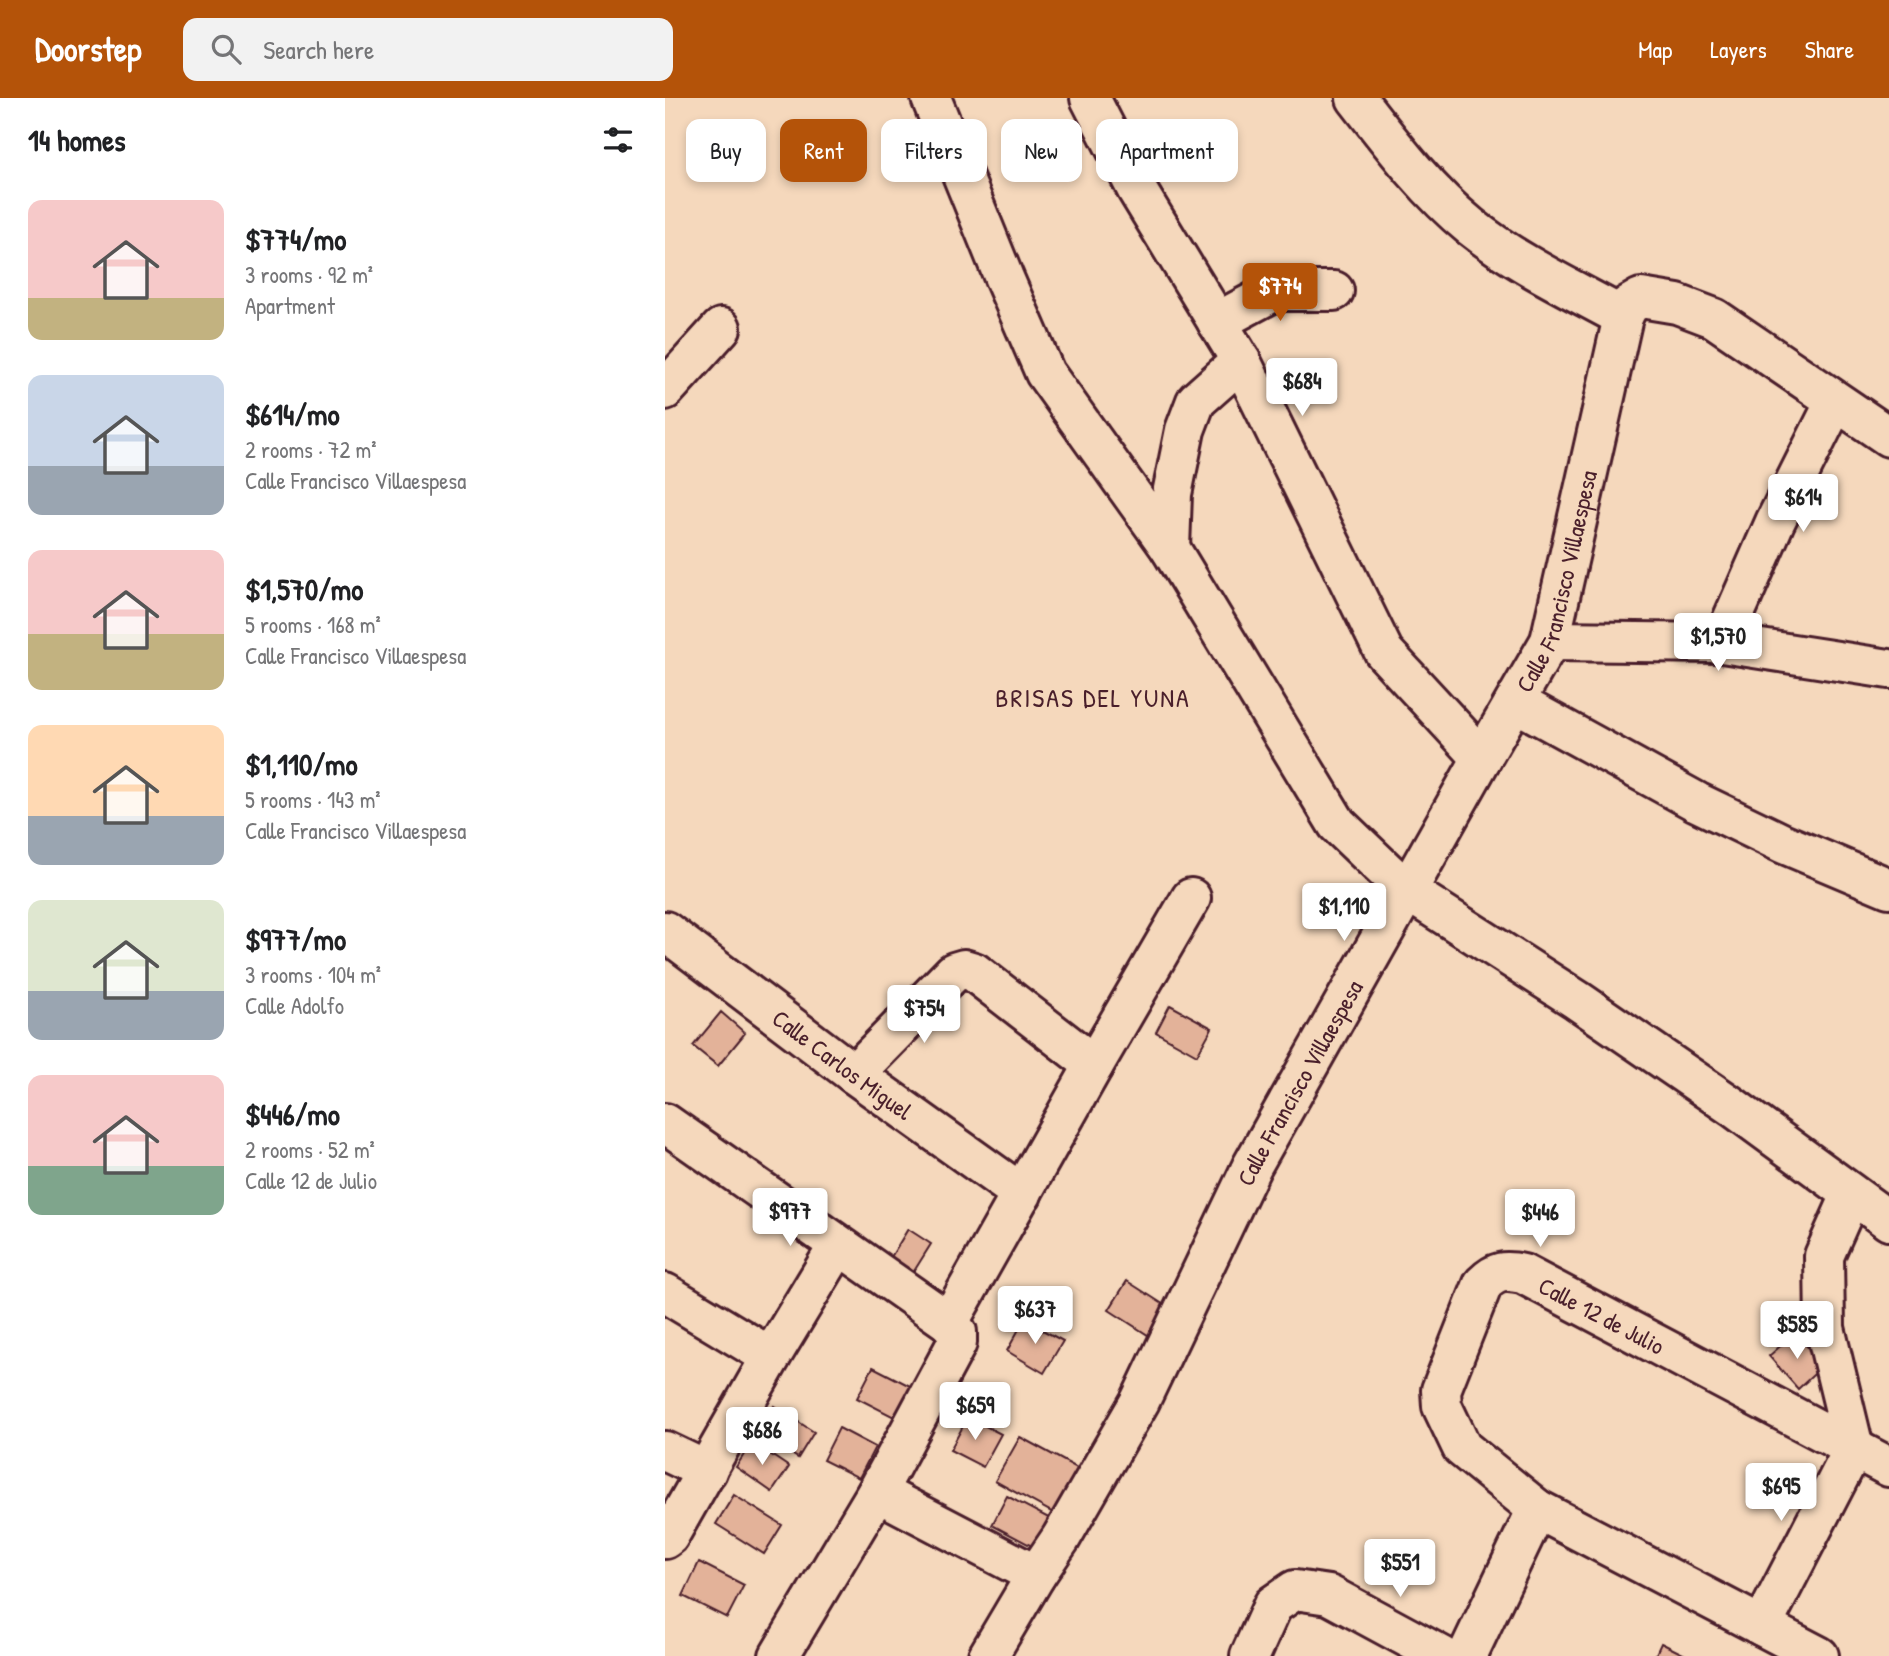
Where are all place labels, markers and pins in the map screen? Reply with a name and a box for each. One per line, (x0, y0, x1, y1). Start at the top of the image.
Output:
pin: $774 (1239, 264, 1321, 323)
pin: $684 (1261, 358, 1343, 418)
pin: $614 (1762, 474, 1844, 534)
pin: $1,570 (1661, 614, 1775, 673)
pin: $1,110 (1287, 884, 1401, 943)
pin: $754 (883, 986, 965, 1045)
pin: $977 (749, 1188, 831, 1248)
pin: $446 (1499, 1190, 1581, 1249)
pin: $637 (994, 1286, 1076, 1346)
pin: $585 (1756, 1302, 1838, 1361)
pin: $659 (934, 1382, 1016, 1442)
pin: $686 (721, 1408, 803, 1467)
pin: $695 (1740, 1464, 1822, 1523)
pin: $551 (1359, 1540, 1441, 1599)

